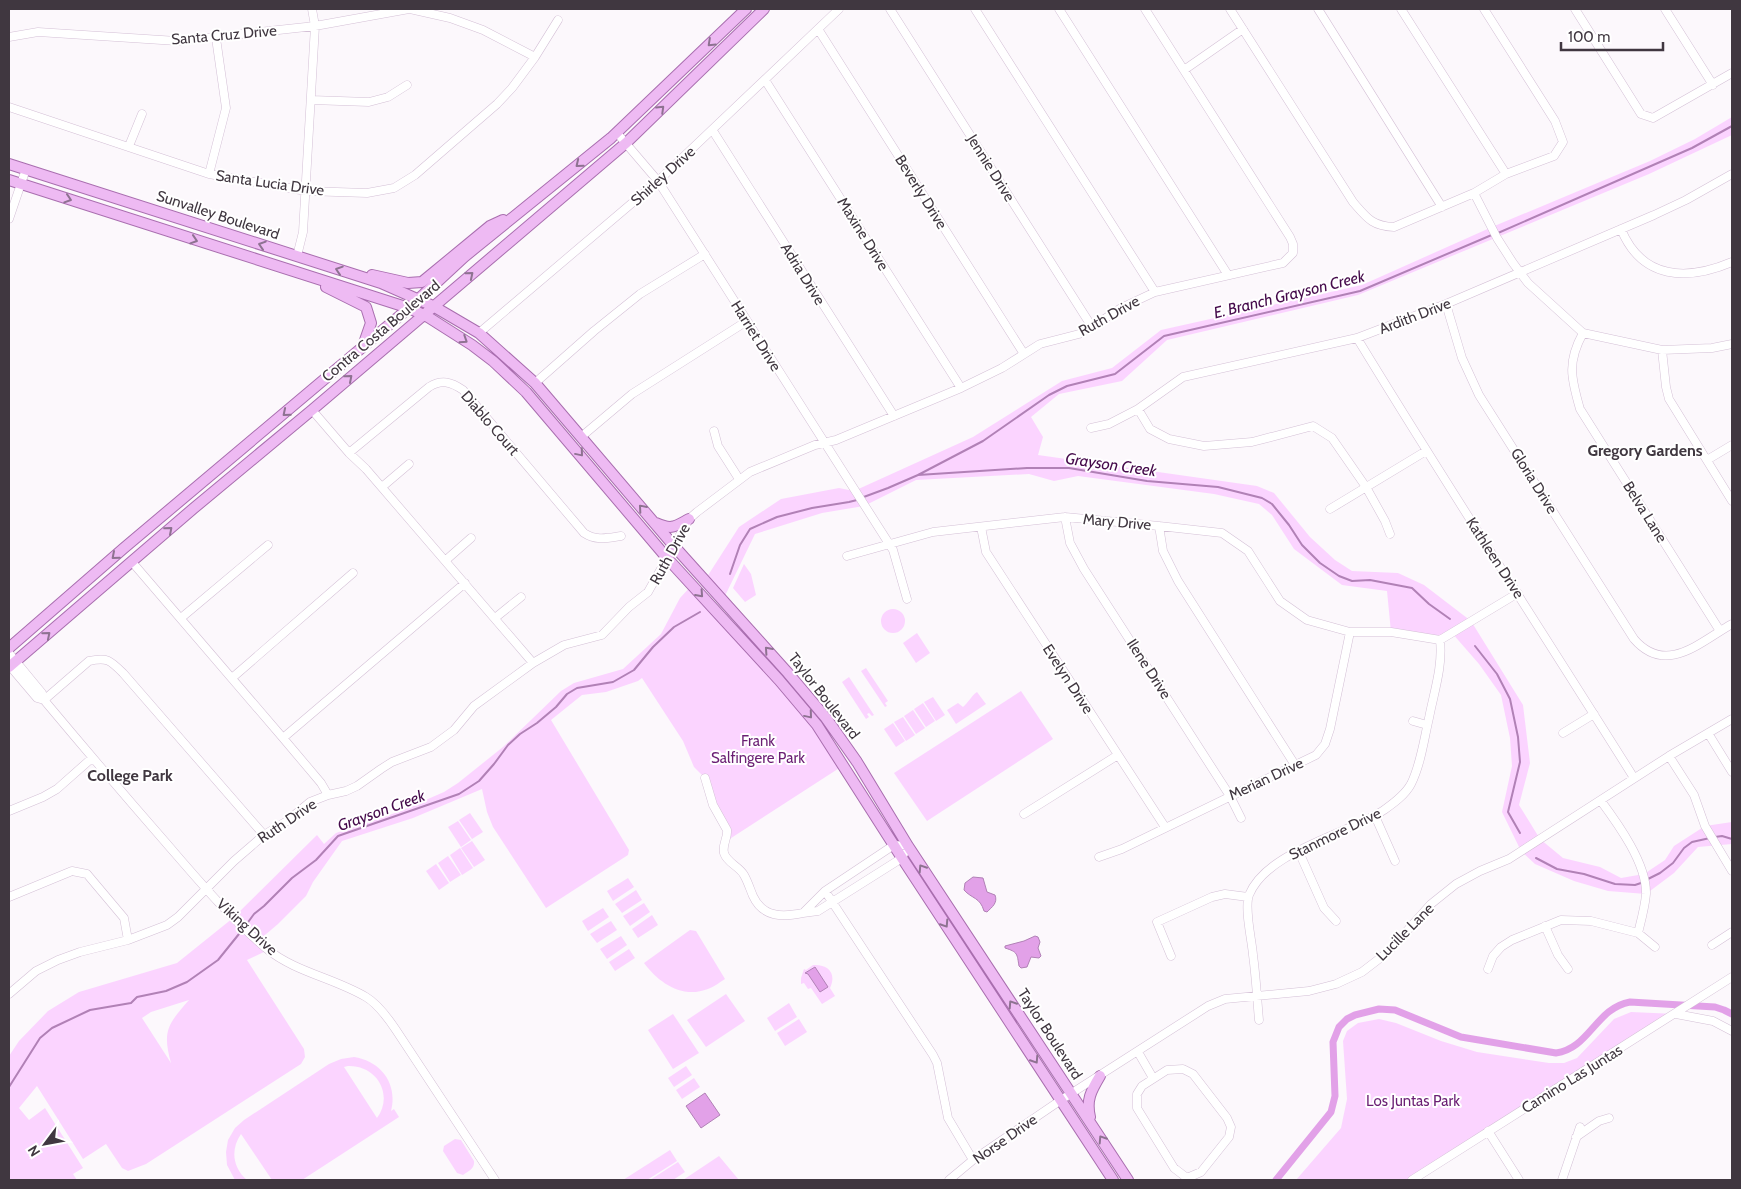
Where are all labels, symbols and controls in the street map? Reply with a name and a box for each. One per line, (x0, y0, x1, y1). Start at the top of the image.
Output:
scale bar (1561, 20, 1664, 52)
street label: Santa Cruz Drive (171, 21, 278, 49)
text: 100 m (1568, 28, 1610, 46)
one-way arrow (708, 37, 717, 46)
one-way arrow (655, 106, 664, 115)
street label: Jennie Drive (963, 130, 1019, 205)
street label: Shirley Drive (627, 142, 699, 210)
street label: Beverly Drive (891, 151, 951, 233)
one-way arrow (576, 159, 585, 167)
street label: Santa Lucia Drive (215, 166, 326, 200)
street label: Sunvalley Boulevard (154, 187, 282, 243)
one-way arrow (63, 193, 71, 203)
street label: Maxine Drive (833, 194, 893, 274)
one-way arrow (189, 234, 197, 244)
street label: Adria Drive (777, 240, 829, 309)
one-way arrow (259, 241, 267, 251)
one-way arrow (336, 266, 344, 276)
water label: E. Branch Grayson Creek (1212, 266, 1368, 322)
one-way arrow (465, 272, 474, 281)
street label: Contra Costa Boulevard (318, 276, 444, 386)
street label: Ruth Drive (1075, 292, 1143, 340)
street label: Ardith Drive (1377, 294, 1454, 338)
street label: Harriet Drive (727, 297, 785, 375)
one-way arrow (459, 334, 468, 344)
one-way arrow (343, 375, 352, 384)
street label: Diablo Court (457, 387, 523, 459)
one-way arrow (283, 407, 292, 415)
district label: Gregory Gardens (1587, 441, 1703, 460)
street label: Gloria Drive (1507, 445, 1561, 517)
one-way arrow (574, 448, 583, 457)
water label: Grayson Creek (1064, 449, 1159, 480)
street label: Belva Lane (1619, 478, 1671, 546)
one-way arrow (639, 505, 648, 514)
street label: Mary Drive (1082, 510, 1152, 534)
street label: Kathleen Drive (1462, 514, 1528, 602)
street label: Ruth Drive (646, 520, 694, 588)
one-way arrow (163, 527, 172, 536)
one-way arrow (111, 550, 120, 559)
one-way arrow (694, 588, 703, 597)
one-way arrow (41, 631, 50, 640)
street label: Ilene Drive (1123, 636, 1175, 703)
street label: Evelyn Drive (1039, 641, 1097, 717)
one-way arrow (765, 647, 774, 656)
street label: Taylor Boulevard (785, 649, 863, 743)
one-way arrow (803, 710, 812, 719)
park label: Frank Salfingere Park (711, 732, 805, 767)
street label: Merian Drive (1226, 754, 1306, 804)
district label: College Park (87, 766, 173, 785)
water label: Grayson Creek (335, 785, 429, 835)
street label: Ruth Drive (254, 795, 320, 847)
street label: Stanmore Drive (1286, 804, 1384, 864)
one-way arrow (919, 864, 929, 873)
street label: Viking Drive (213, 895, 281, 959)
street label: Lucille Lane (1372, 899, 1438, 965)
one-way arrow (939, 919, 949, 928)
street label: Taylor Boulevard (1014, 985, 1086, 1083)
one-way arrow (1009, 1000, 1018, 1009)
street label: Camino Las Juntas (1518, 1041, 1626, 1117)
one-way arrow (1029, 1054, 1038, 1064)
park label: Los Juntas Park (1366, 1092, 1460, 1110)
street label: Norse Drive (969, 1110, 1041, 1168)
north arrow (20, 1119, 70, 1169)
one-way arrow (1098, 1136, 1108, 1145)
text: N (24, 1142, 44, 1160)

